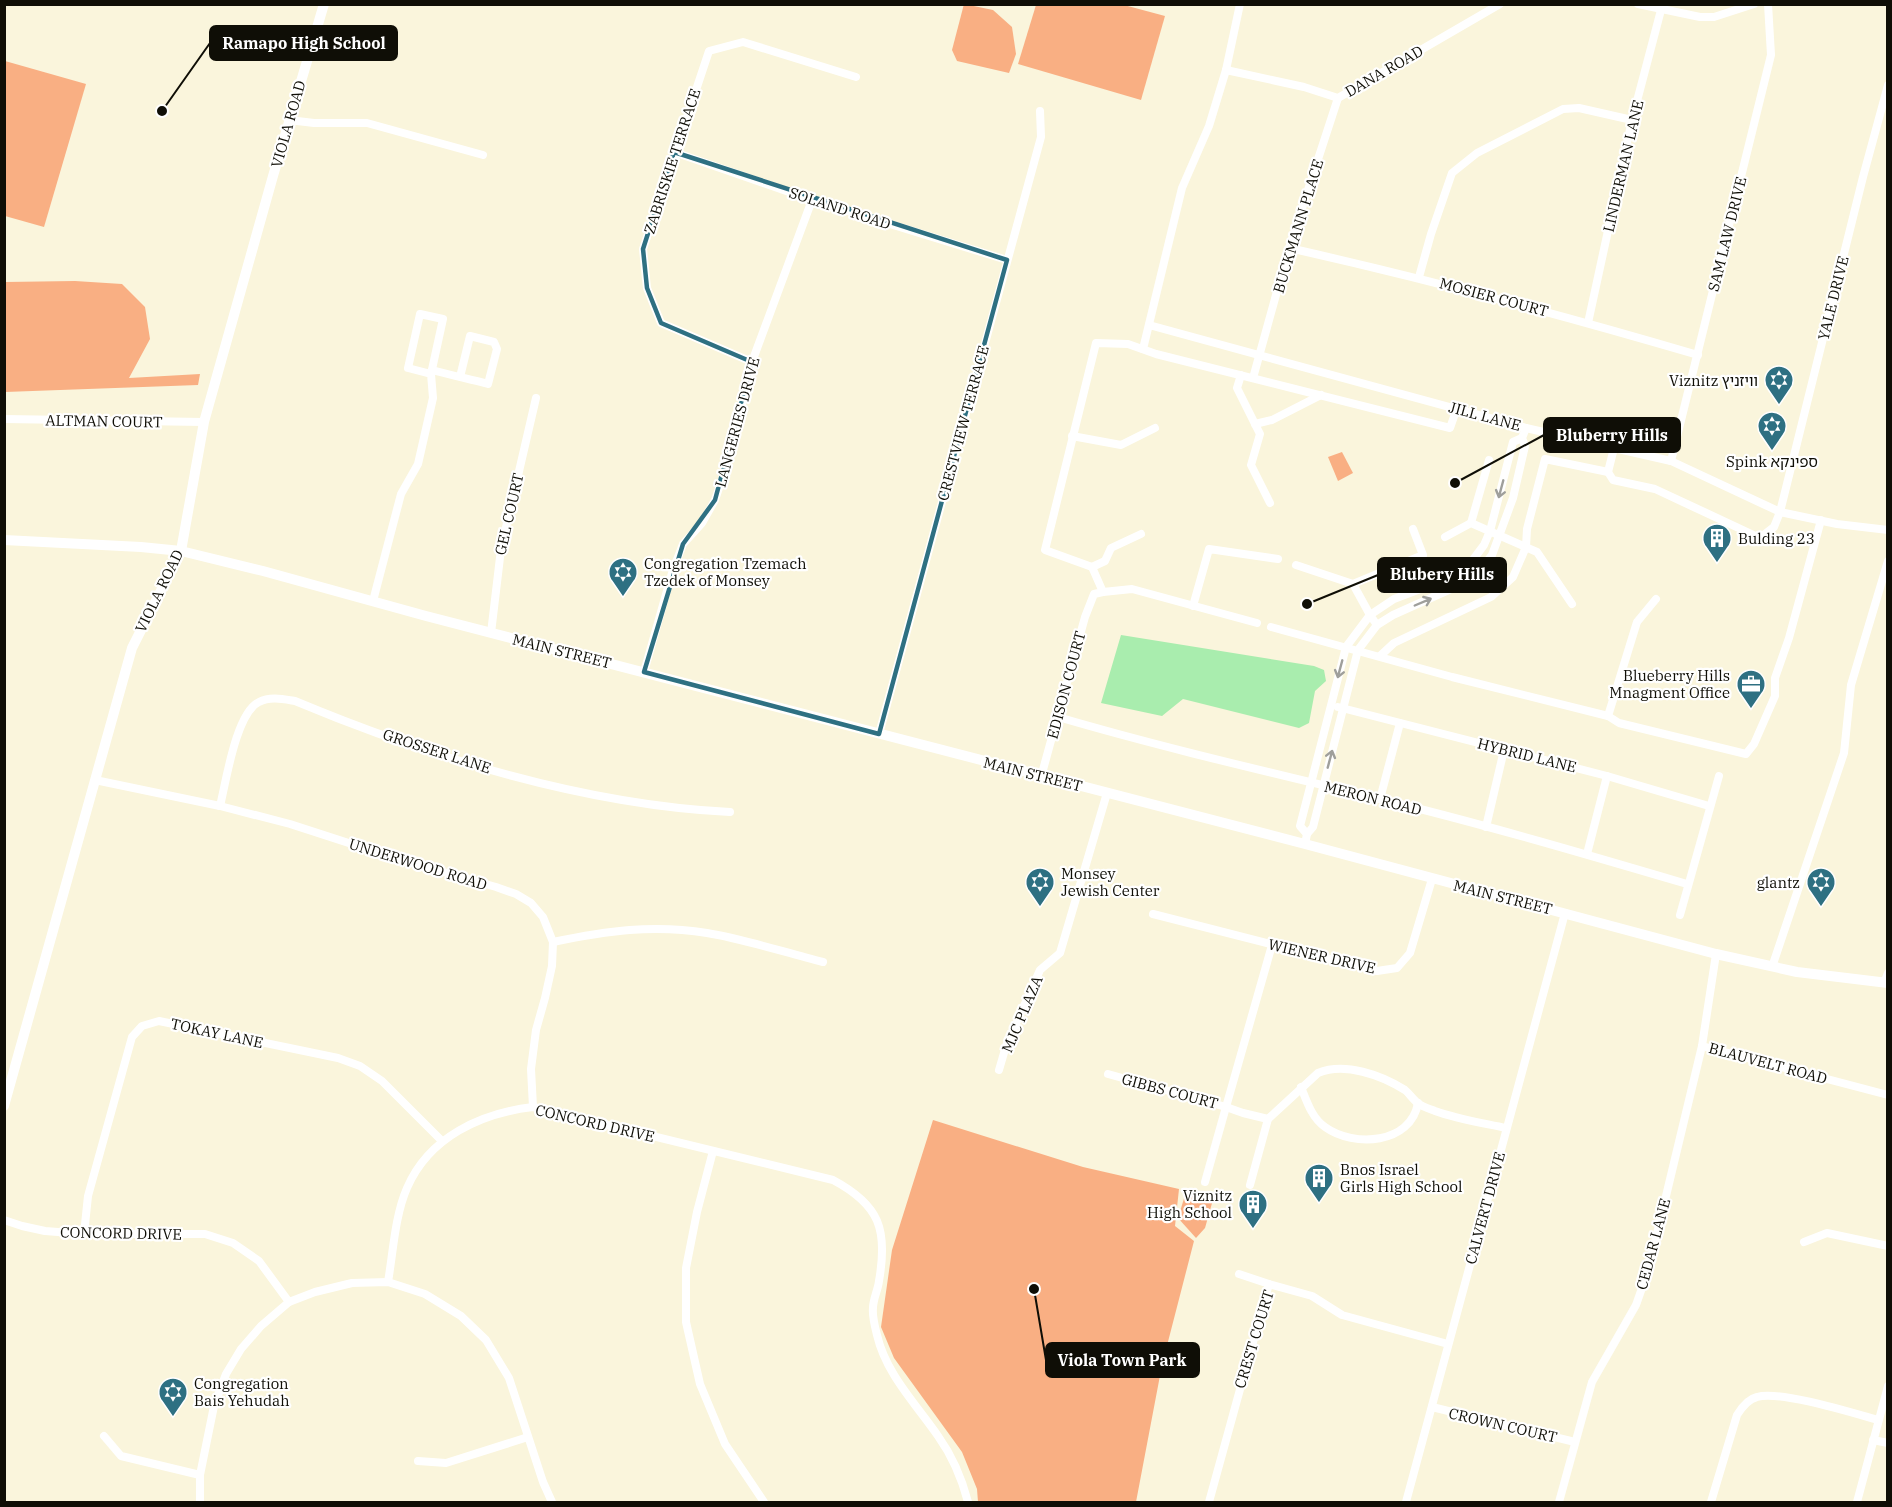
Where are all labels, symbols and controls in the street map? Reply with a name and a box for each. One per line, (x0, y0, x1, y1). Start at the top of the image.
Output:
callout: Ramapo High School (210, 26, 397, 60)
text: Ramapo High School (222, 33, 386, 53)
street label: DANA ROAD (1342, 41, 1426, 101)
street label: VIOLA ROAD (266, 78, 310, 170)
street label: ZABRISKIE TERRACE (640, 86, 704, 236)
street label: LINDERMAN LANE (1599, 98, 1647, 234)
street label: BUCKMANN PLACE (1269, 157, 1327, 295)
street label: SAM LAW DRIVE (1704, 175, 1750, 293)
street label: SOLAND ROAD (787, 183, 893, 233)
street label: YALE DRIVE (1813, 254, 1853, 342)
street label: MOSIER COURT (1438, 273, 1551, 321)
street label: CRESTVIEW TERRACE (933, 343, 993, 503)
street label: LANGERIES DRIVE (710, 355, 764, 489)
synagogue icon: Viznitz וויזניץ (1763, 364, 1795, 406)
place label: Viznitz וויזניץ (1669, 371, 1758, 390)
street label: JILL LANE (1447, 397, 1523, 435)
street label: ALTMAN COURT (45, 410, 163, 432)
synagogue icon: Spink ספינקא (1756, 410, 1788, 452)
callout: Bluberry Hills (1544, 418, 1680, 452)
text: Bluberry Hills (1556, 425, 1668, 445)
place label: Spink ספינקא (1726, 452, 1818, 471)
street label: GEL COURT (490, 471, 528, 557)
one-way arrow (1494, 479, 1506, 498)
building icon: Bulding 23 (1701, 522, 1733, 564)
place label: Bulding 23 (1738, 529, 1815, 548)
street label: VIOLA ROAD (131, 546, 187, 636)
place label: Congregation Tzemach Tzedek of Monsey (644, 554, 807, 590)
synagogue icon: Congregation Tzemach Tzedek of Monsey (607, 556, 639, 598)
callout: Blubery Hills (1378, 558, 1506, 592)
text: Blubery Hills (1390, 564, 1494, 584)
one-way arrow (1413, 595, 1431, 607)
street label: EDISON COURT (1042, 629, 1090, 741)
street label: MAIN STREET (511, 630, 614, 673)
one-way arrow (1334, 659, 1346, 678)
place label: Blueberry Hills Mnagment Office (1609, 666, 1730, 702)
office icon: Blueberry Hills Mnagment Office (1735, 668, 1767, 710)
street label: GROSSER LANE (380, 725, 494, 777)
street label: HYBRID LANE (1476, 734, 1578, 776)
one-way arrow (1325, 750, 1336, 769)
street label: MAIN STREET (982, 753, 1085, 796)
street label: MERON ROAD (1322, 777, 1424, 819)
street label: UNDERWOOD ROAD (346, 834, 490, 894)
place label: Monsey Jewish Center (1061, 864, 1160, 900)
synagogue icon: Monsey Jewish Center (1024, 866, 1056, 908)
synagogue icon: glantz (1805, 866, 1837, 908)
place label: glantz (1757, 873, 1800, 892)
street label: MAIN STREET (1452, 876, 1555, 919)
street label: WIENER DRIVE (1266, 934, 1378, 978)
street label: MJC PLAZA (997, 972, 1047, 1055)
street label: TOKAY LANE (169, 1014, 265, 1052)
street label: BLAUVELT ROAD (1707, 1038, 1829, 1088)
street label: GIBBS COURT (1120, 1069, 1221, 1113)
street label: CONCORD DRIVE (534, 1100, 656, 1146)
street label: CALVERT DRIVE (1461, 1150, 1509, 1266)
place label: Bnos Israel Girls High School (1340, 1160, 1463, 1196)
building icon: Bnos Israel Girls High School (1303, 1162, 1335, 1204)
place label: Viznitz High School (1147, 1186, 1232, 1222)
building icon: Viznitz High School (1237, 1188, 1269, 1230)
street label: CEDAR LANE (1632, 1196, 1674, 1292)
street label: CONCORD DRIVE (60, 1222, 182, 1244)
street label: CREST COURT (1230, 1287, 1278, 1391)
callout: Viola Town Park (1046, 1343, 1199, 1377)
text: Viola Town Park (1058, 1350, 1187, 1370)
place label: Congregation Bais Yehudah (194, 1374, 290, 1410)
synagogue icon: Congregation Bais Yehudah (157, 1376, 189, 1418)
street label: CROWN COURT (1447, 1403, 1559, 1447)

